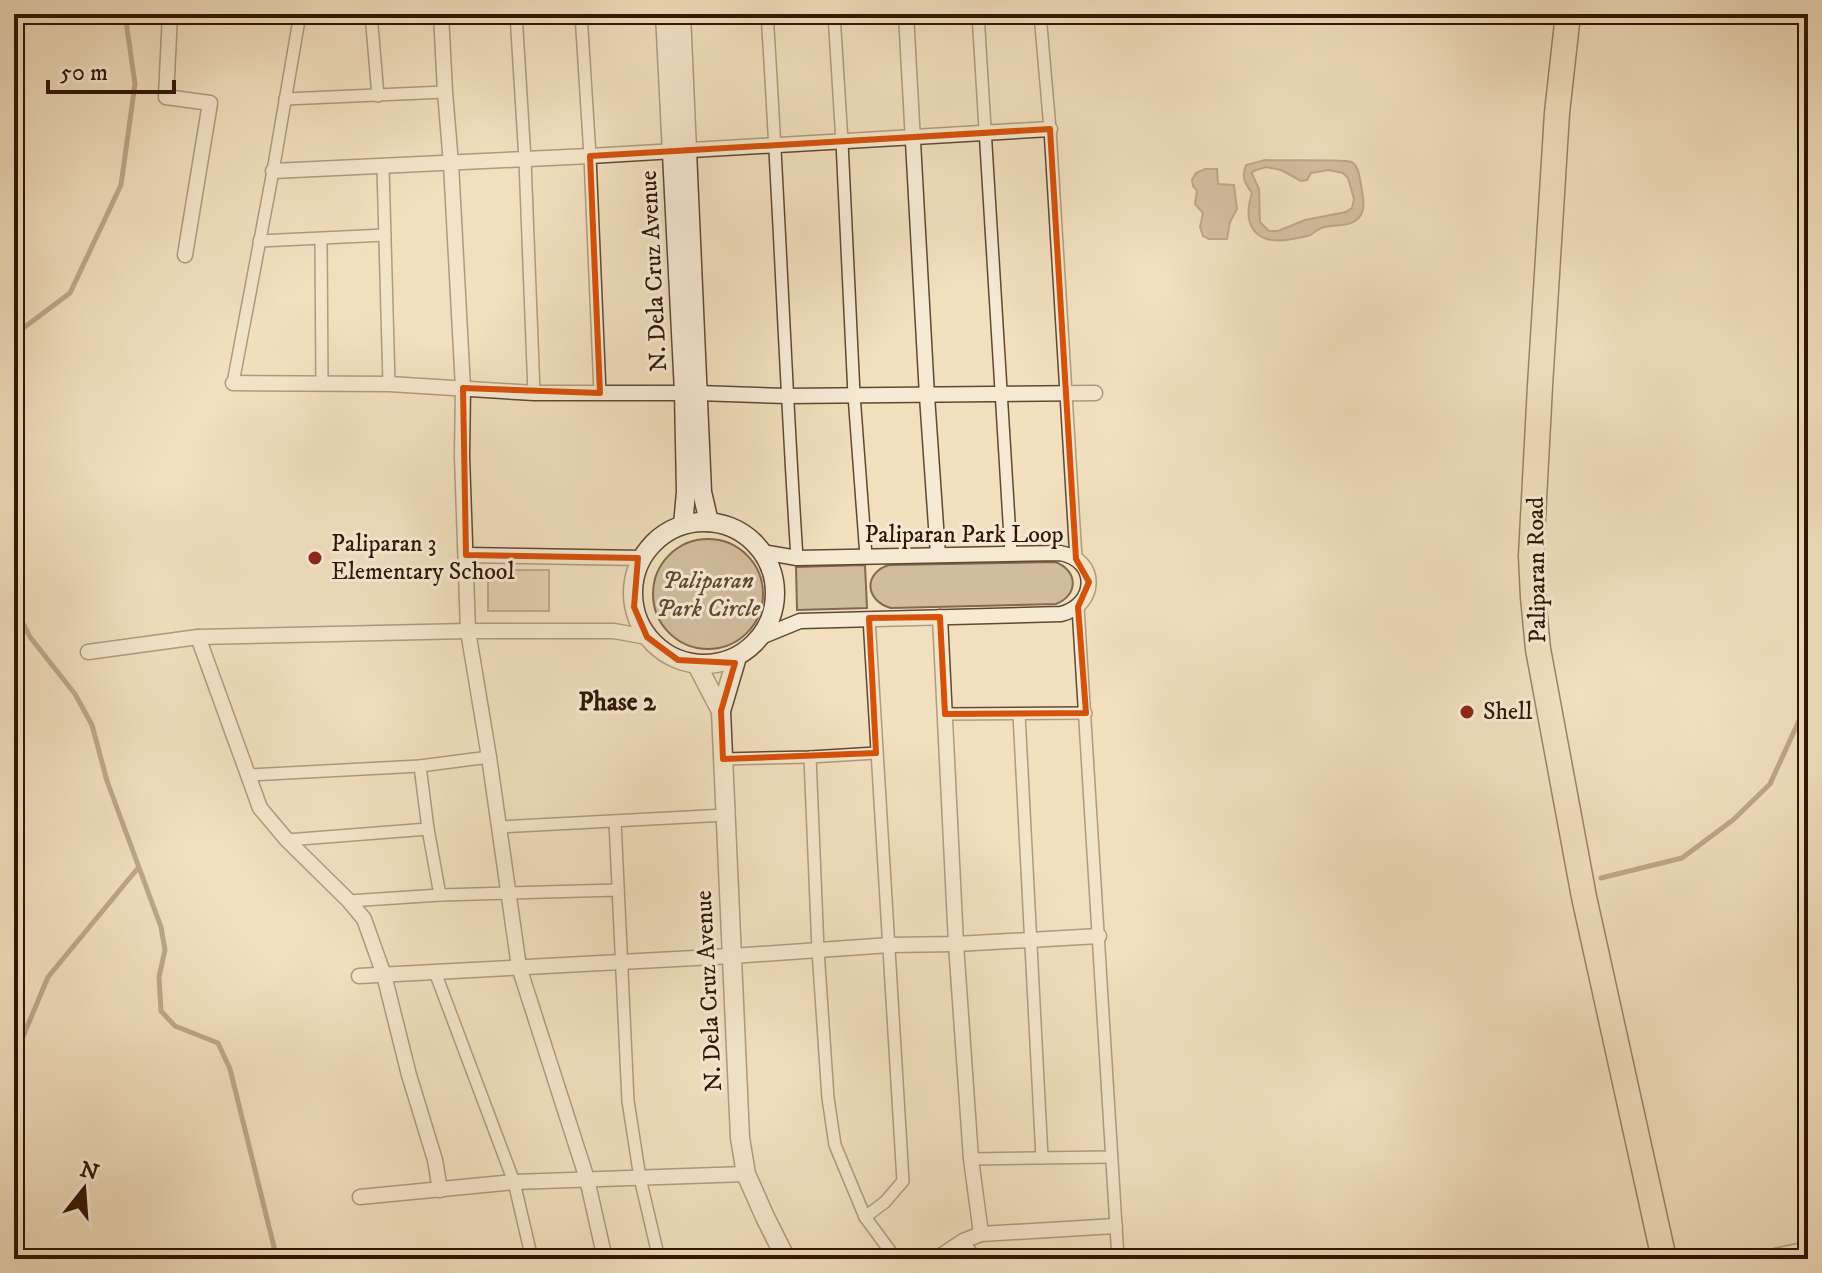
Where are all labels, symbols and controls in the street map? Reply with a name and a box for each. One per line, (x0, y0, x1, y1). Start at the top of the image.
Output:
scale bar (48, 44, 174, 94)
text: 50 m (60, 58, 108, 88)
street label: N. Dela Cruz Avenue (634, 170, 674, 372)
street label: Paliparan Road (1521, 497, 1553, 643)
street label: Paliparan Park Loop (864, 520, 1064, 550)
place label: Paliparan 3 Elementary School (331, 529, 515, 587)
marker: Paliparan 3 Elementary School (306, 549, 324, 567)
park label: Paliparan Park Circle (656, 566, 761, 624)
district label: Phase 2 (578, 686, 657, 719)
place label: Shell (1483, 697, 1533, 727)
marker: Shell (1458, 703, 1476, 721)
street label: N. Dela Cruz Avenue (689, 890, 729, 1092)
north arrow (44, 1149, 124, 1229)
text: N (77, 1156, 102, 1187)

